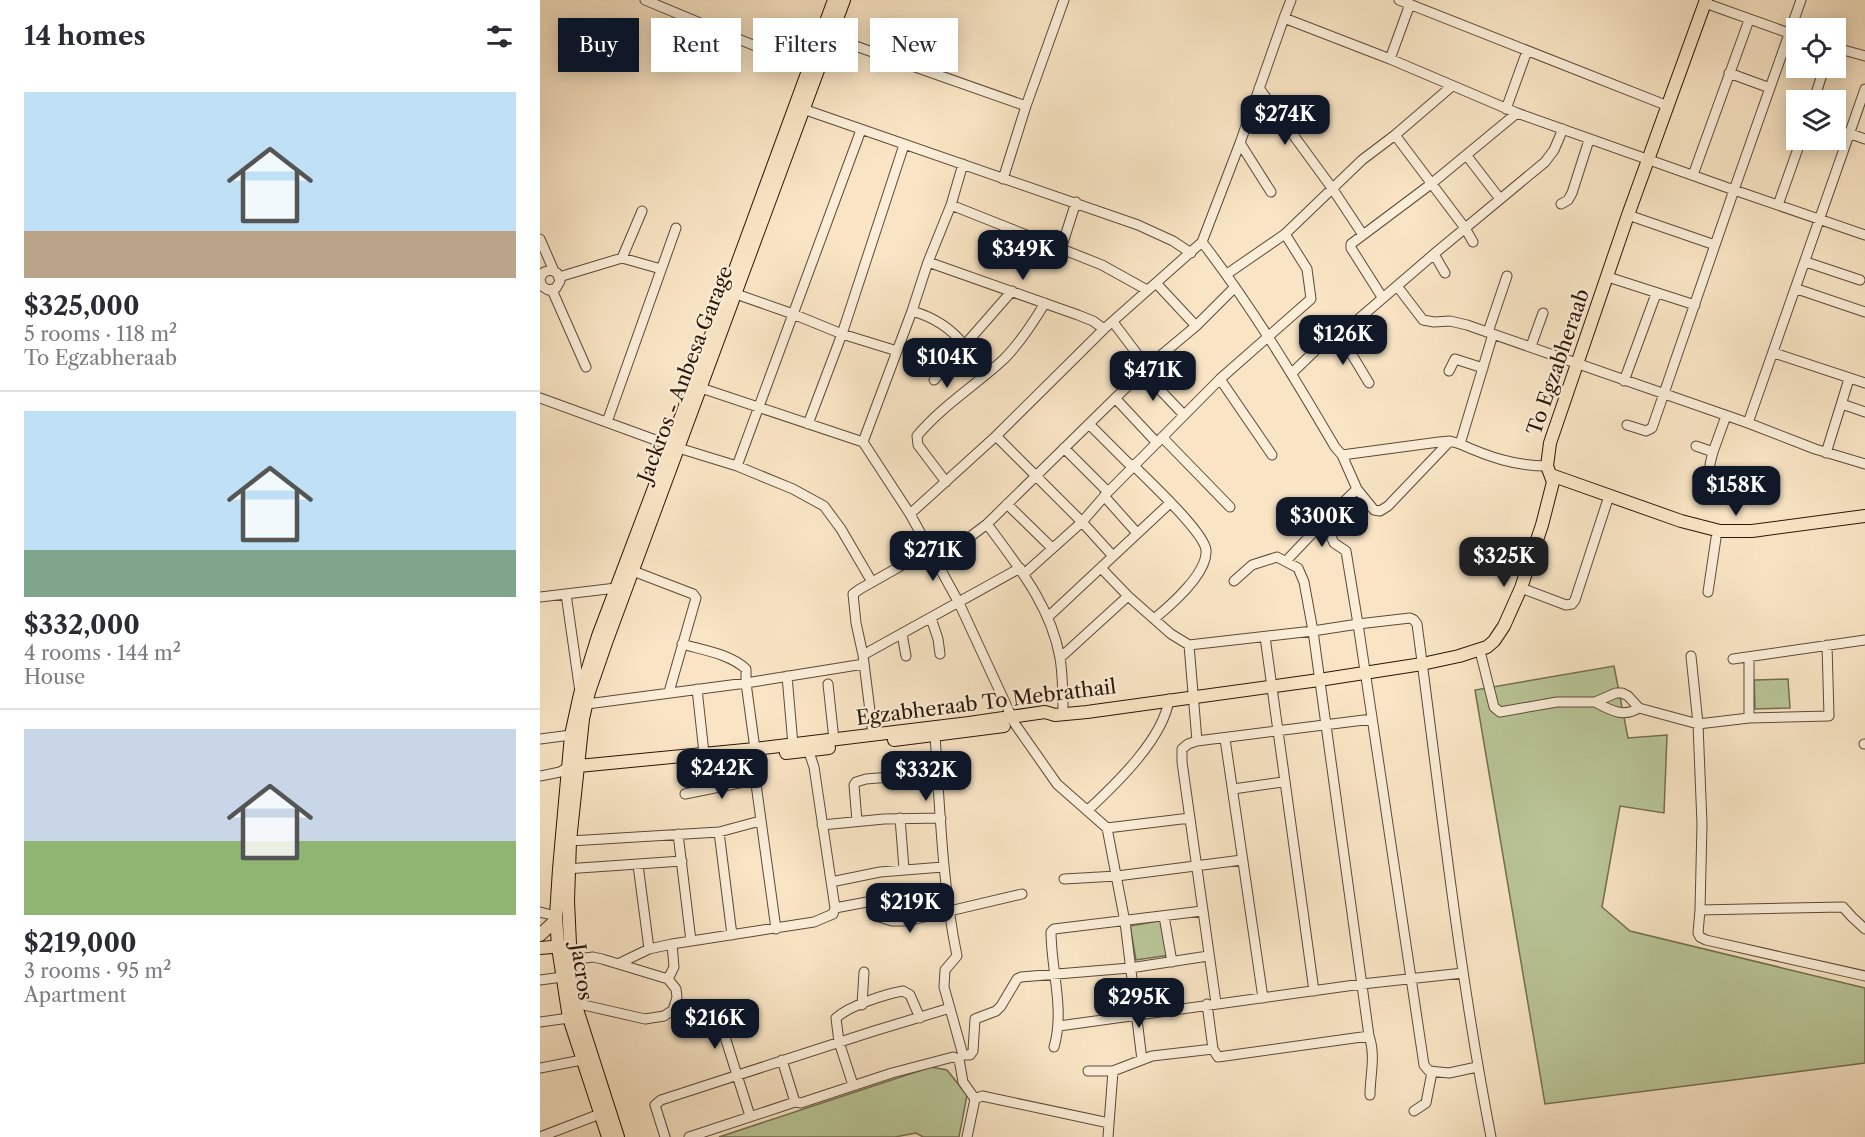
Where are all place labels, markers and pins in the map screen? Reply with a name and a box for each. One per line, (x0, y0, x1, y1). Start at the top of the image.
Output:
pin: $274K (1243, 95, 1327, 146)
pin: $349K (981, 230, 1065, 281)
pin: $126K (1301, 315, 1385, 366)
pin: $104K (905, 338, 989, 389)
pin: $471K (1111, 351, 1195, 402)
pin: $158K (1694, 466, 1778, 517)
pin: $300K (1280, 497, 1364, 548)
pin: $271K (891, 531, 975, 582)
pin: $325K (1462, 537, 1546, 588)
pin: $242K (680, 749, 764, 800)
pin: $332K (884, 751, 968, 802)
pin: $219K (868, 883, 952, 934)
pin: $295K (1097, 978, 1181, 1029)
pin: $216K (673, 999, 757, 1050)

